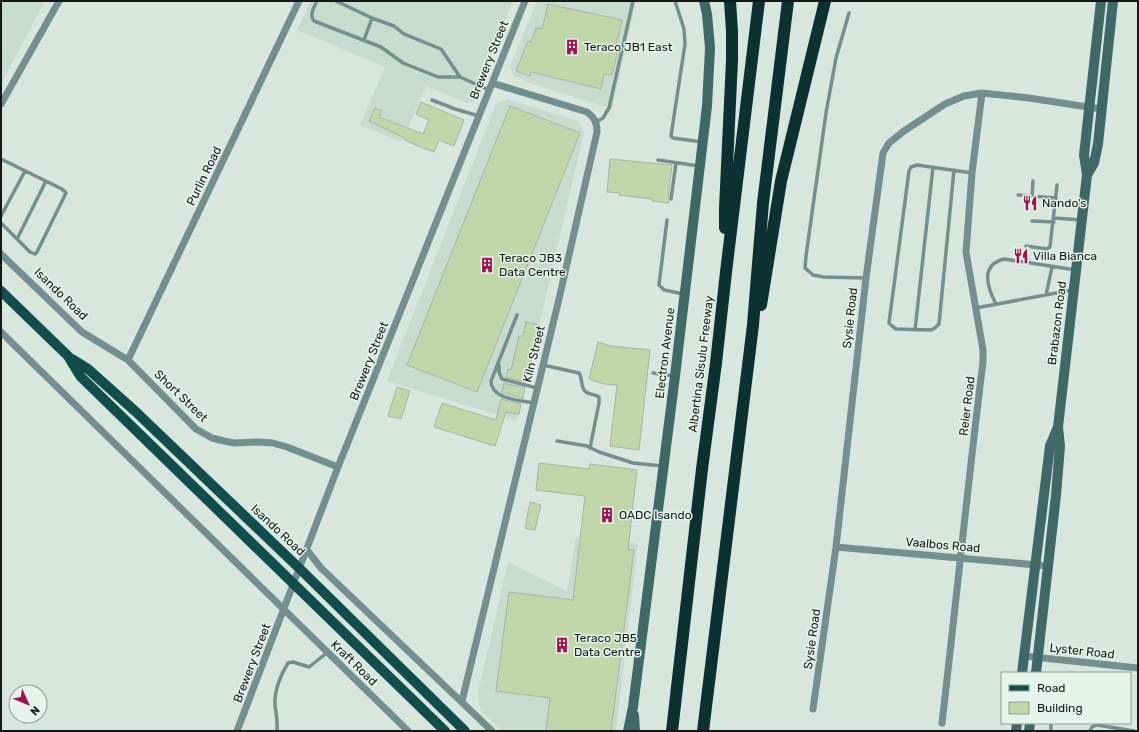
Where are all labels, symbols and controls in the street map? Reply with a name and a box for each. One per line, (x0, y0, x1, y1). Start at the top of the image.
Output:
street label: Brewery Street (467, 18, 511, 101)
building icon: Teraco JB1 East (563, 38, 581, 56)
place label: Teraco JB1 East (584, 40, 673, 54)
street label: Purlin Road (184, 144, 224, 208)
restaurant icon: Nando's (1021, 194, 1039, 212)
place label: Nando's (1042, 196, 1086, 210)
restaurant icon: Villa Bianca (1012, 247, 1030, 265)
place label: Villa Bianca (1033, 249, 1097, 263)
place label: Teraco JB3 Data Centre (499, 251, 566, 279)
building icon: Teraco JB3 Data Centre (478, 256, 496, 274)
street label: Isando Road (31, 265, 91, 323)
street label: Brabazon Road (1045, 280, 1069, 366)
street label: Sysie Road (840, 287, 860, 349)
street label: Albertina Sisulu Freeway (686, 294, 716, 433)
street label: Electron Avenue (652, 306, 678, 399)
street label: Brewery Street (347, 319, 391, 402)
street label: Kiln Street (520, 324, 548, 384)
street label: Short Street (151, 367, 211, 425)
street label: Reier Road (956, 375, 978, 437)
street label: Isando Road (248, 501, 308, 559)
building icon: OADC Isando (598, 506, 616, 524)
place label: OADC Isando (619, 508, 692, 522)
street label: Vaalbos Road (905, 535, 981, 555)
street label: Sysie Road (801, 608, 823, 670)
street label: Brewery Street (230, 621, 274, 705)
place label: Teraco JB5 Data Centre (574, 631, 641, 659)
building icon: Teraco JB5 Data Centre (553, 636, 571, 654)
street label: Kraft Road (328, 637, 380, 689)
street label: Lyster Road (1049, 641, 1115, 661)
legend (1001, 672, 1131, 724)
text: Road (1037, 681, 1065, 695)
north arrow (8, 684, 48, 724)
text: Building (1037, 701, 1083, 715)
text: N (27, 703, 42, 718)

